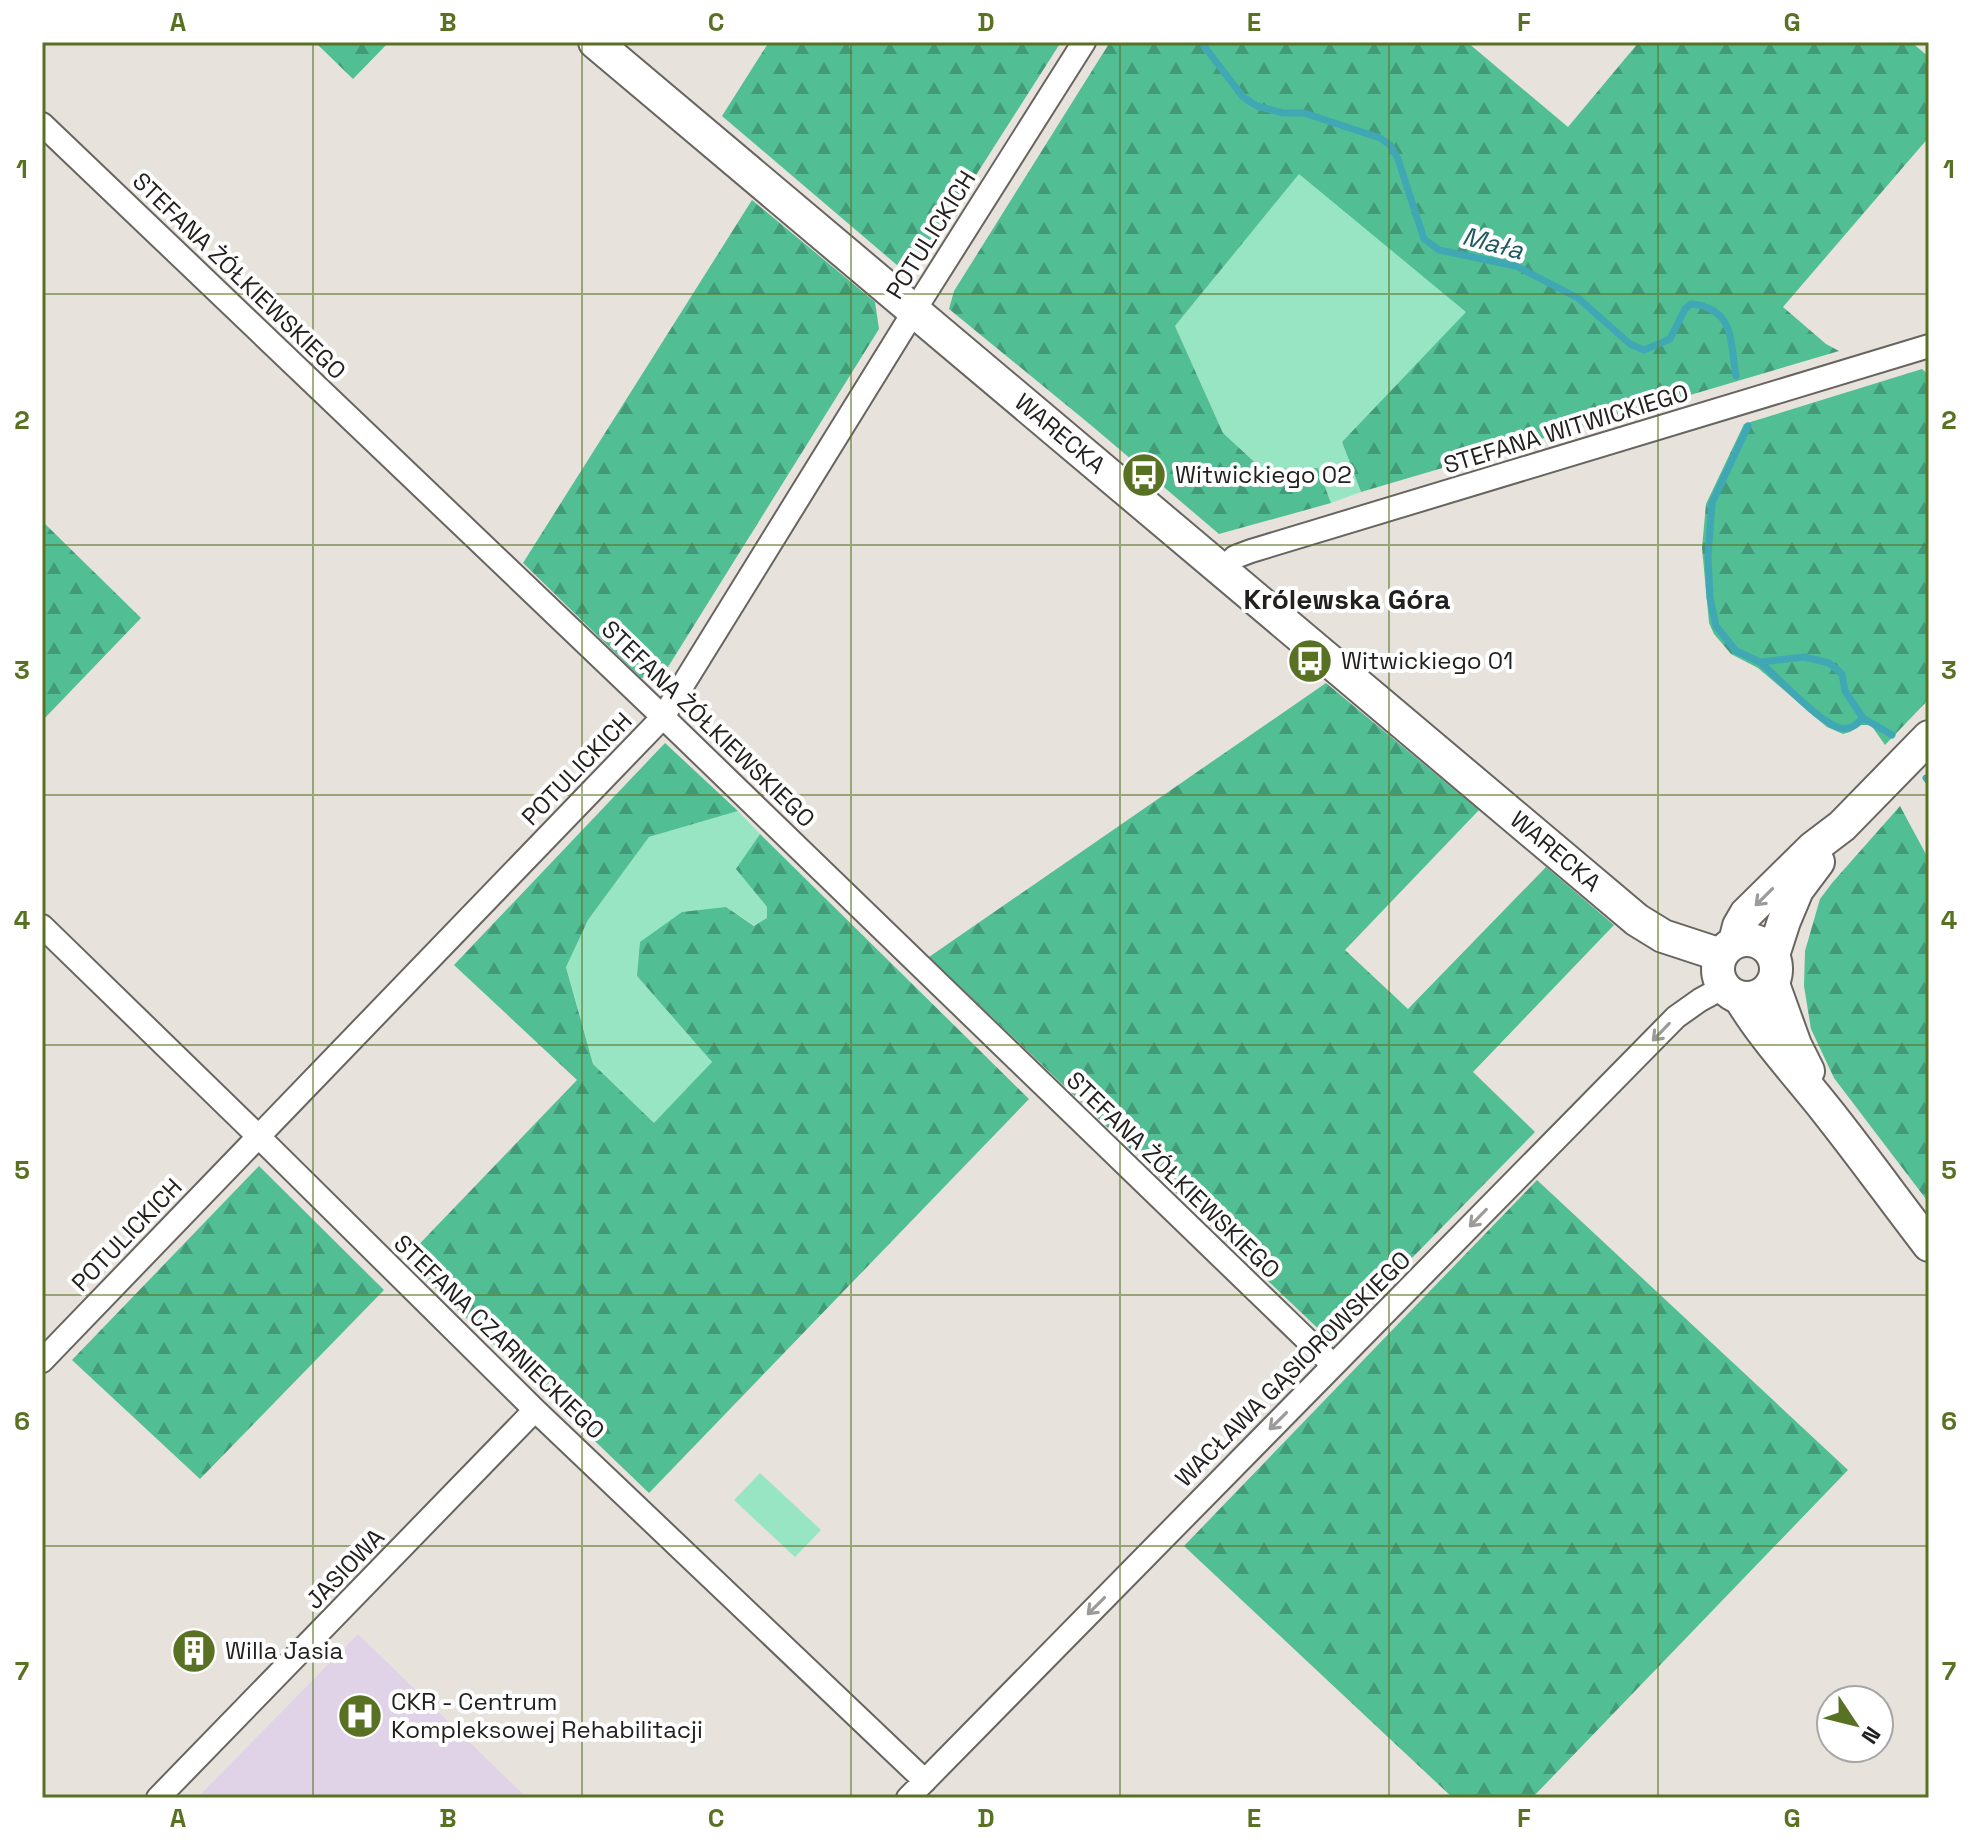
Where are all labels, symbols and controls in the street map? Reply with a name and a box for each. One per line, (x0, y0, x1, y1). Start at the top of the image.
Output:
text: A (170, 5, 187, 39)
text: B (439, 5, 457, 39)
text: C (708, 5, 724, 39)
text: D (977, 5, 995, 39)
text: E (1247, 5, 1261, 39)
text: F (1517, 5, 1531, 39)
text: G (1783, 5, 1801, 39)
text: 1 (16, 152, 28, 186)
text: 1 (1943, 152, 1955, 186)
street label: STEFANA ŻÓŁKIEWSKIEGO (126, 165, 353, 386)
street label: POTULICKICH (879, 165, 982, 305)
water label: Mała (1459, 219, 1528, 268)
street label: STEFANA WITWICKIEGO (1440, 376, 1692, 481)
street label: WARECKA (1008, 386, 1112, 480)
text: 2 (14, 403, 30, 437)
text: 2 (1941, 403, 1957, 437)
bus stop icon: Witwickiego 02 (1120, 451, 1168, 499)
place label: Witwickiego 02 (1175, 459, 1352, 490)
district label: Królewska Góra (1244, 581, 1450, 617)
street label: STEFANA ŻÓŁKIEWSKIEGO (595, 613, 822, 834)
bus stop icon: Witwickiego 01 (1286, 637, 1334, 685)
place label: Witwickiego 01 (1341, 645, 1513, 676)
text: 3 (14, 653, 30, 687)
text: 3 (1941, 653, 1957, 687)
street label: POTULICKICH (515, 705, 638, 832)
street label: WARECKA (1504, 804, 1608, 898)
one-way arrow (1755, 887, 1774, 906)
text: 4 (14, 903, 30, 937)
text: 4 (1941, 903, 1957, 937)
one-way arrow (1651, 1022, 1670, 1042)
street label: STEFANA ŻÓŁKIEWSKIEGO (1060, 1064, 1287, 1285)
text: 5 (14, 1153, 30, 1187)
text: 5 (1941, 1153, 1957, 1187)
street label: POTULICKICH (65, 1171, 188, 1298)
one-way arrow (1469, 1208, 1488, 1228)
street label: STEFANA CZARNIECKIEGO (387, 1228, 611, 1446)
street label: WACŁAWA GĄSIOROWSKIEGO (1168, 1244, 1417, 1493)
text: 6 (14, 1404, 30, 1438)
text: 6 (1941, 1404, 1957, 1438)
one-way arrow (1269, 1411, 1288, 1431)
street label: JASIOWA (299, 1522, 391, 1616)
one-way arrow (1087, 1596, 1106, 1615)
building icon: Willa Jasia (170, 1627, 218, 1675)
place label: Willa Jasia (225, 1635, 343, 1666)
text: 7 (15, 1654, 29, 1688)
text: 7 (1942, 1654, 1956, 1688)
north arrow (1815, 1684, 1895, 1764)
place label: CKR - Centrum Kompleksowej Rehabilitacji (391, 1686, 703, 1745)
hospital icon: CKR - Centrum Kompleksowej Rehabilitacji (336, 1692, 384, 1740)
text: N (1856, 1721, 1887, 1750)
text: A (170, 1801, 187, 1835)
text: B (439, 1801, 457, 1835)
text: C (708, 1801, 724, 1835)
text: D (977, 1801, 995, 1835)
text: E (1247, 1801, 1261, 1835)
text: F (1517, 1801, 1531, 1835)
text: G (1783, 1801, 1801, 1835)

